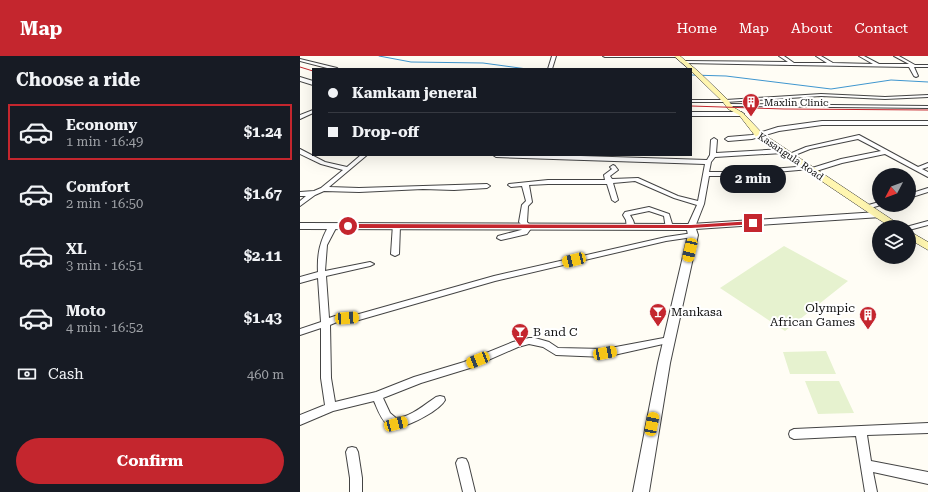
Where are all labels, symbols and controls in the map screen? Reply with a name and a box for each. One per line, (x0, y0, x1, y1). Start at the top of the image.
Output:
text: Map (20, 17, 62, 40)
text: Home (676, 20, 717, 36)
text: Map (739, 20, 769, 36)
text: About (791, 20, 833, 36)
text: Contact (855, 20, 908, 36)
text: Choose a ride (16, 69, 140, 90)
text: Kamkam jeneral (352, 84, 477, 102)
building icon: Maxlin Clinic (741, 92, 761, 117)
place label: Maxlin Clinic (764, 97, 829, 108)
icon: car (18, 114, 54, 150)
text: Economy (66, 116, 137, 134)
text: $1.24 (244, 123, 282, 141)
text: Drop-off (352, 123, 419, 141)
street label: Kasangula Road (756, 130, 826, 183)
text: 1 min · 16:49 (66, 134, 143, 149)
callout: 2 min (720, 165, 786, 193)
north arrow (872, 168, 916, 212)
map controls (872, 168, 916, 264)
text: 2 min (735, 171, 771, 186)
icon: car (18, 176, 54, 212)
text: Comfort (66, 178, 130, 196)
text: $1.67 (244, 185, 282, 203)
text: 2 min · 16:50 (66, 196, 143, 211)
route end (744, 214, 762, 232)
route start (339, 217, 357, 235)
button: layers (872, 220, 916, 264)
car (681, 237, 699, 263)
icon: car (18, 238, 54, 274)
text: XL (66, 240, 87, 258)
text: $2.11 (244, 247, 282, 265)
car (561, 251, 587, 269)
text: 3 min · 16:51 (66, 258, 143, 273)
icon: car (18, 300, 54, 336)
place label: Olympic African Games (770, 301, 855, 329)
text: Moto (66, 302, 106, 320)
bar icon: Mankasa (648, 302, 668, 327)
place label: Mankasa (671, 305, 723, 319)
building icon: Olympic African Games (858, 305, 878, 330)
text: $1.43 (244, 309, 282, 327)
car (335, 311, 359, 325)
text: 4 min · 16:52 (66, 320, 143, 335)
bar icon: B and C (510, 322, 530, 347)
place label: B and C (533, 325, 578, 339)
car (592, 345, 618, 361)
car (465, 350, 491, 370)
icon: cash (16, 363, 38, 385)
text: Cash (48, 365, 84, 383)
text: 460 m (247, 367, 284, 382)
car (644, 411, 660, 437)
car (383, 415, 409, 433)
button: Confirm (16, 438, 284, 484)

